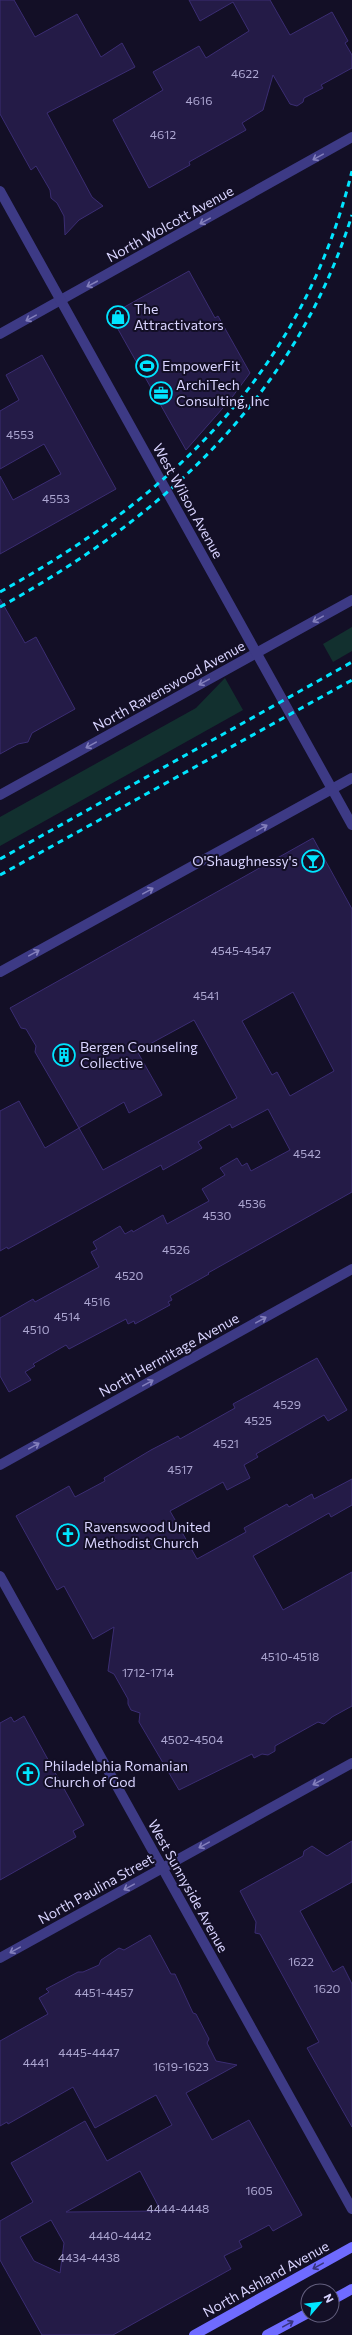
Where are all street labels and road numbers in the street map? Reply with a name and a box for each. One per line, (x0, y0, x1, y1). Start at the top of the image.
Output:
street label: North Wolcott Avenue (103, 182, 236, 265)
street label: West Wilson Avenue (150, 440, 227, 561)
street label: North Ravenswood Avenue (90, 637, 248, 734)
street label: North Hermitage Avenue (96, 1309, 242, 1400)
street label: West Sunnyside Avenue (145, 1816, 232, 1955)
street label: North Paulina Street (35, 1850, 157, 1927)
street label: North Ashland Avenue (200, 2237, 332, 2321)

